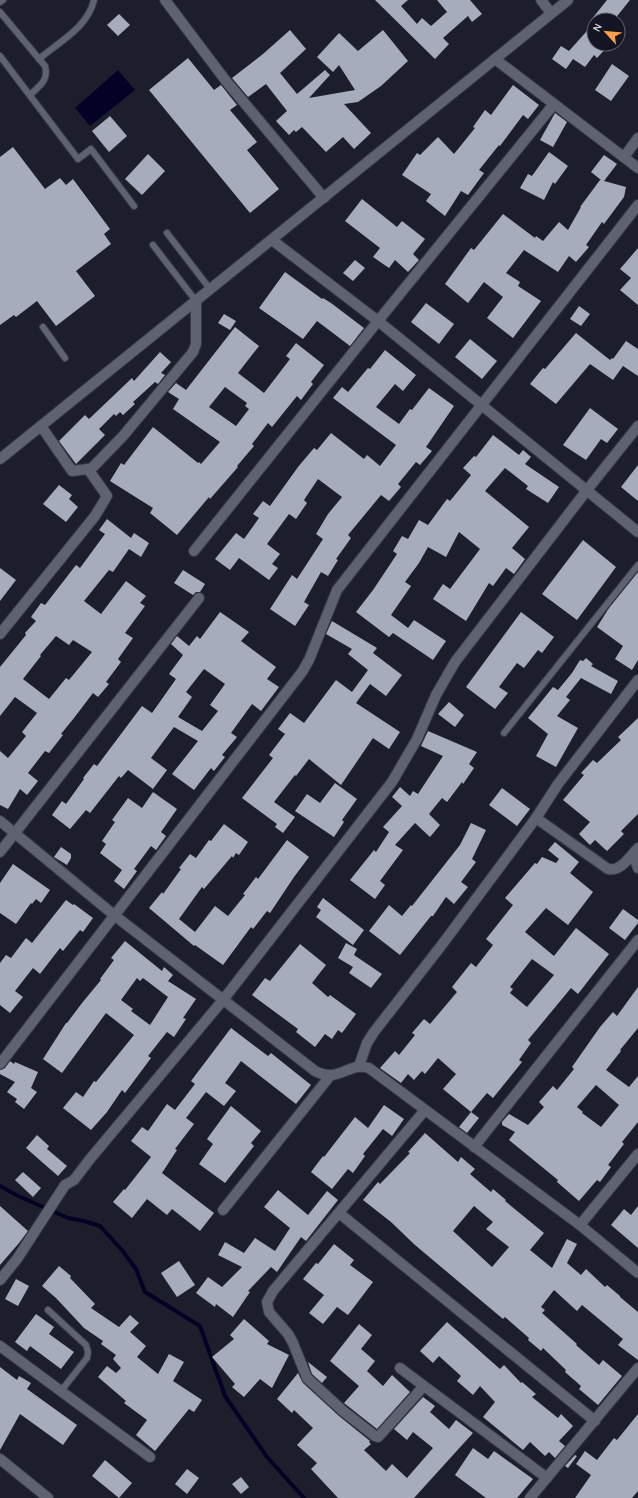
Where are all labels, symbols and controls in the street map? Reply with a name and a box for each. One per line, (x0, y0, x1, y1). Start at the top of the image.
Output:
north arrow (586, 12, 626, 52)
text: N (590, 21, 605, 34)

